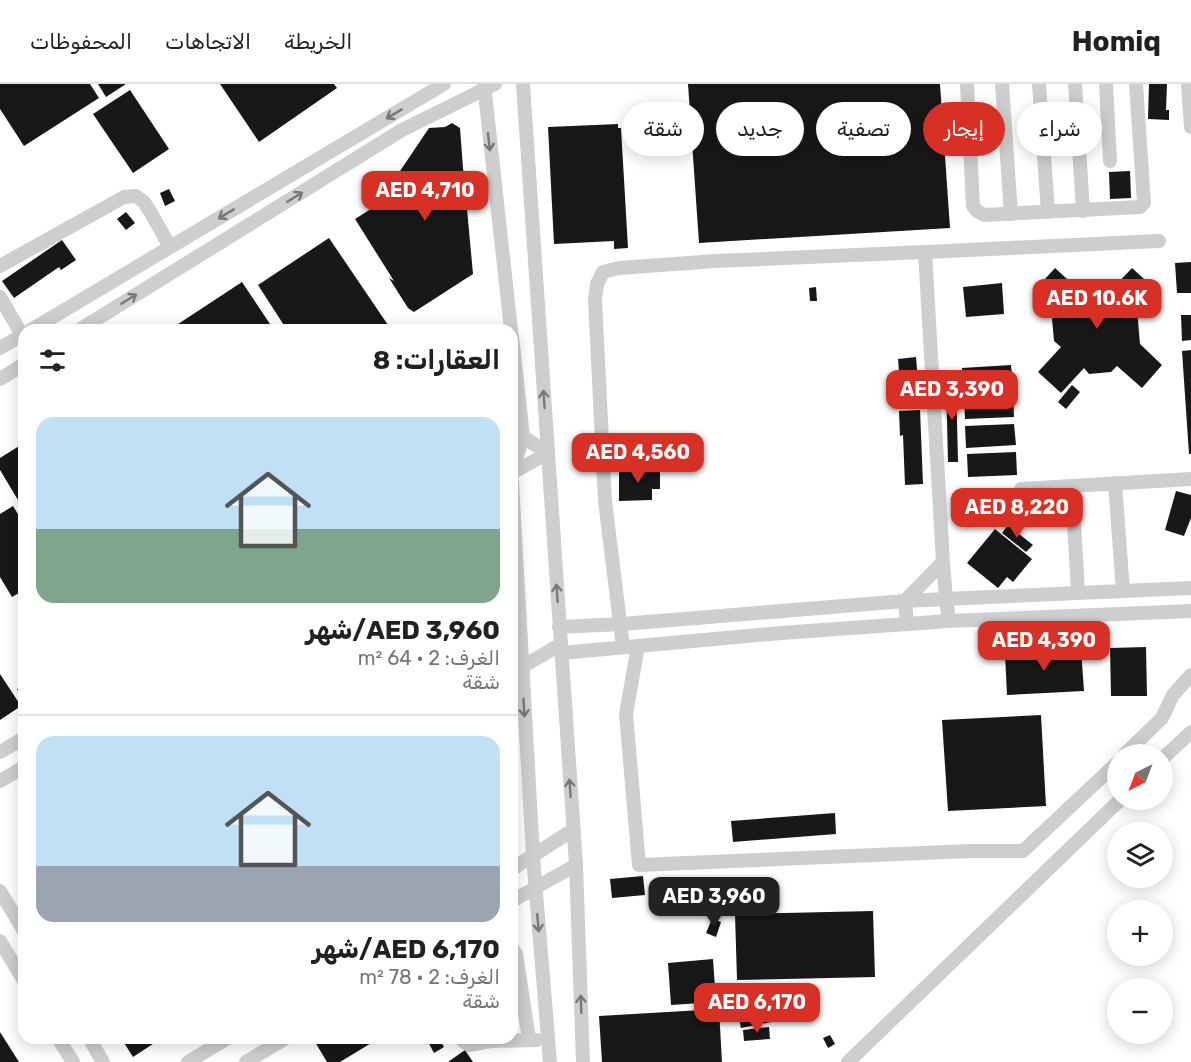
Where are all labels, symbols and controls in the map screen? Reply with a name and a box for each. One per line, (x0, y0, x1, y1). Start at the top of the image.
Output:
text: Homiq (1072, 25, 1161, 58)
text: المحفوظات (30, 29, 132, 54)
text: الاتجاهات (165, 29, 251, 54)
text: الخريطة (284, 29, 352, 54)
chip: شقة (622, 102, 704, 156)
chip: جديد (716, 102, 804, 156)
chip: تصفية (816, 102, 911, 156)
chip: إيجار (923, 102, 1005, 156)
chip: شراء (1017, 102, 1102, 156)
one-way arrow (386, 108, 403, 120)
one-way arrow (484, 132, 495, 152)
pin: AED 4,710 (356, 171, 494, 222)
text: AED 4,710 (375, 178, 475, 202)
one-way arrow (286, 190, 303, 202)
one-way arrow (218, 208, 235, 220)
pin: AED 10.6K (1028, 279, 1166, 330)
text: AED 10.6K (1047, 286, 1147, 310)
one-way arrow (120, 293, 137, 305)
icon: filters (36, 344, 69, 377)
text: العقارات: 8 (373, 345, 500, 376)
pin: AED 3,390 (883, 370, 1021, 421)
text: AED 3,390 (900, 377, 1004, 401)
one-way arrow (539, 389, 550, 409)
pin: AED 4,560 (569, 433, 707, 484)
text: AED 4,560 (586, 440, 690, 464)
icon: home (214, 456, 322, 564)
pin: AED 8,220 (948, 488, 1086, 539)
text: AED 8,220 (965, 495, 1069, 519)
one-way arrow (551, 584, 562, 604)
text: AED 3,960/شهر (306, 615, 500, 646)
pin: AED 4,390 (975, 621, 1113, 672)
text: AED 4,390 (992, 628, 1096, 652)
text: الغرف: 2 · 64 m² (358, 646, 500, 670)
text: شقة (462, 670, 500, 694)
one-way arrow (519, 697, 530, 717)
north arrow (1107, 744, 1173, 810)
map controls (1107, 744, 1173, 1044)
icon: home (214, 775, 322, 883)
one-way arrow (565, 778, 576, 798)
button: layers (1107, 822, 1173, 888)
pin: AED 3,960 (645, 877, 783, 928)
text: AED 3,960 (663, 884, 765, 908)
button: + (1107, 900, 1173, 966)
one-way arrow (533, 913, 544, 933)
text: AED 6,170/شهر (312, 934, 500, 965)
text: الغرف: 2 · 78 m² (359, 965, 500, 989)
button: − (1107, 978, 1173, 1044)
pin: AED 6,170 (688, 983, 826, 1034)
text: شقة (462, 989, 500, 1013)
text: AED 6,170 (708, 990, 806, 1014)
one-way arrow (575, 994, 587, 1014)

